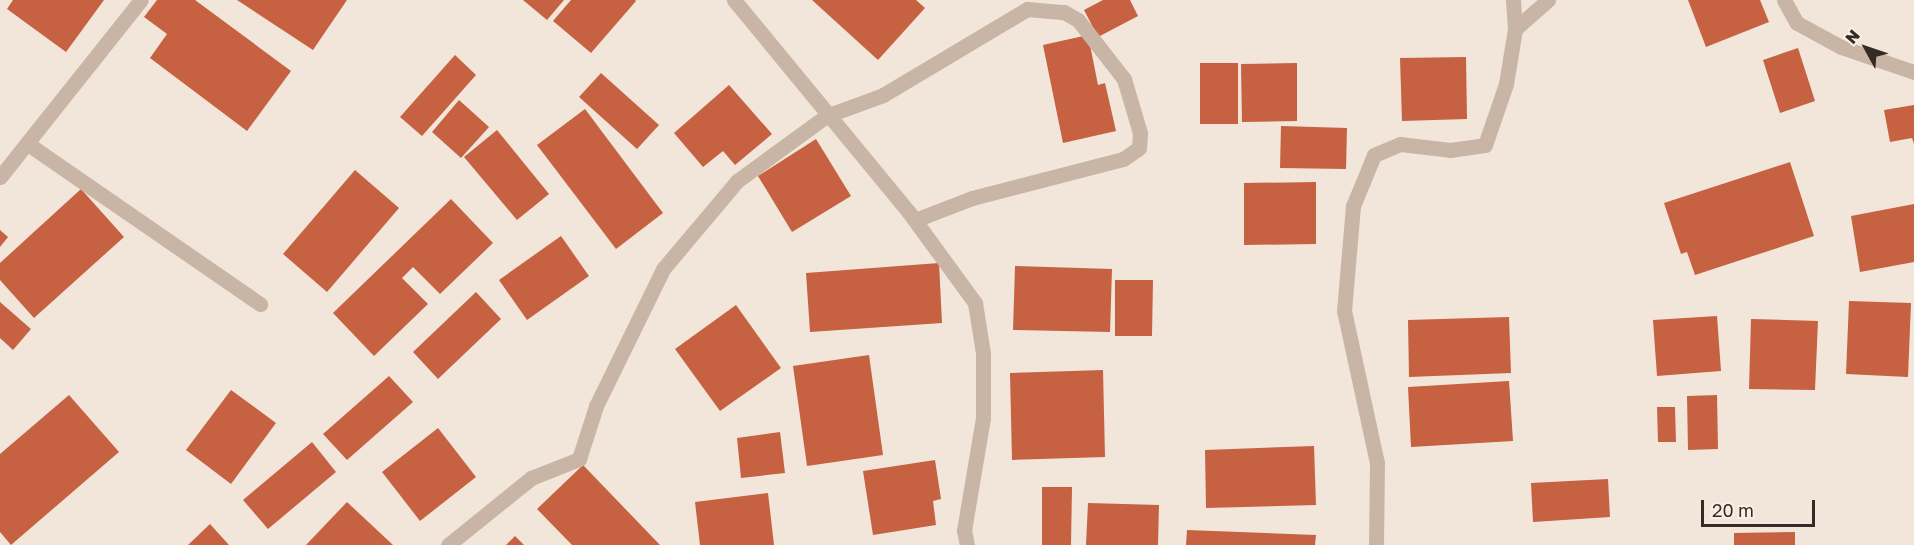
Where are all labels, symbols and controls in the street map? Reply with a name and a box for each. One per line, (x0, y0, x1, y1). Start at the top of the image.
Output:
north arrow (1836, 18, 1896, 78)
text: N (1841, 25, 1864, 48)
scale bar (1704, 488, 1818, 526)
text: 20 m (1712, 499, 1754, 521)

